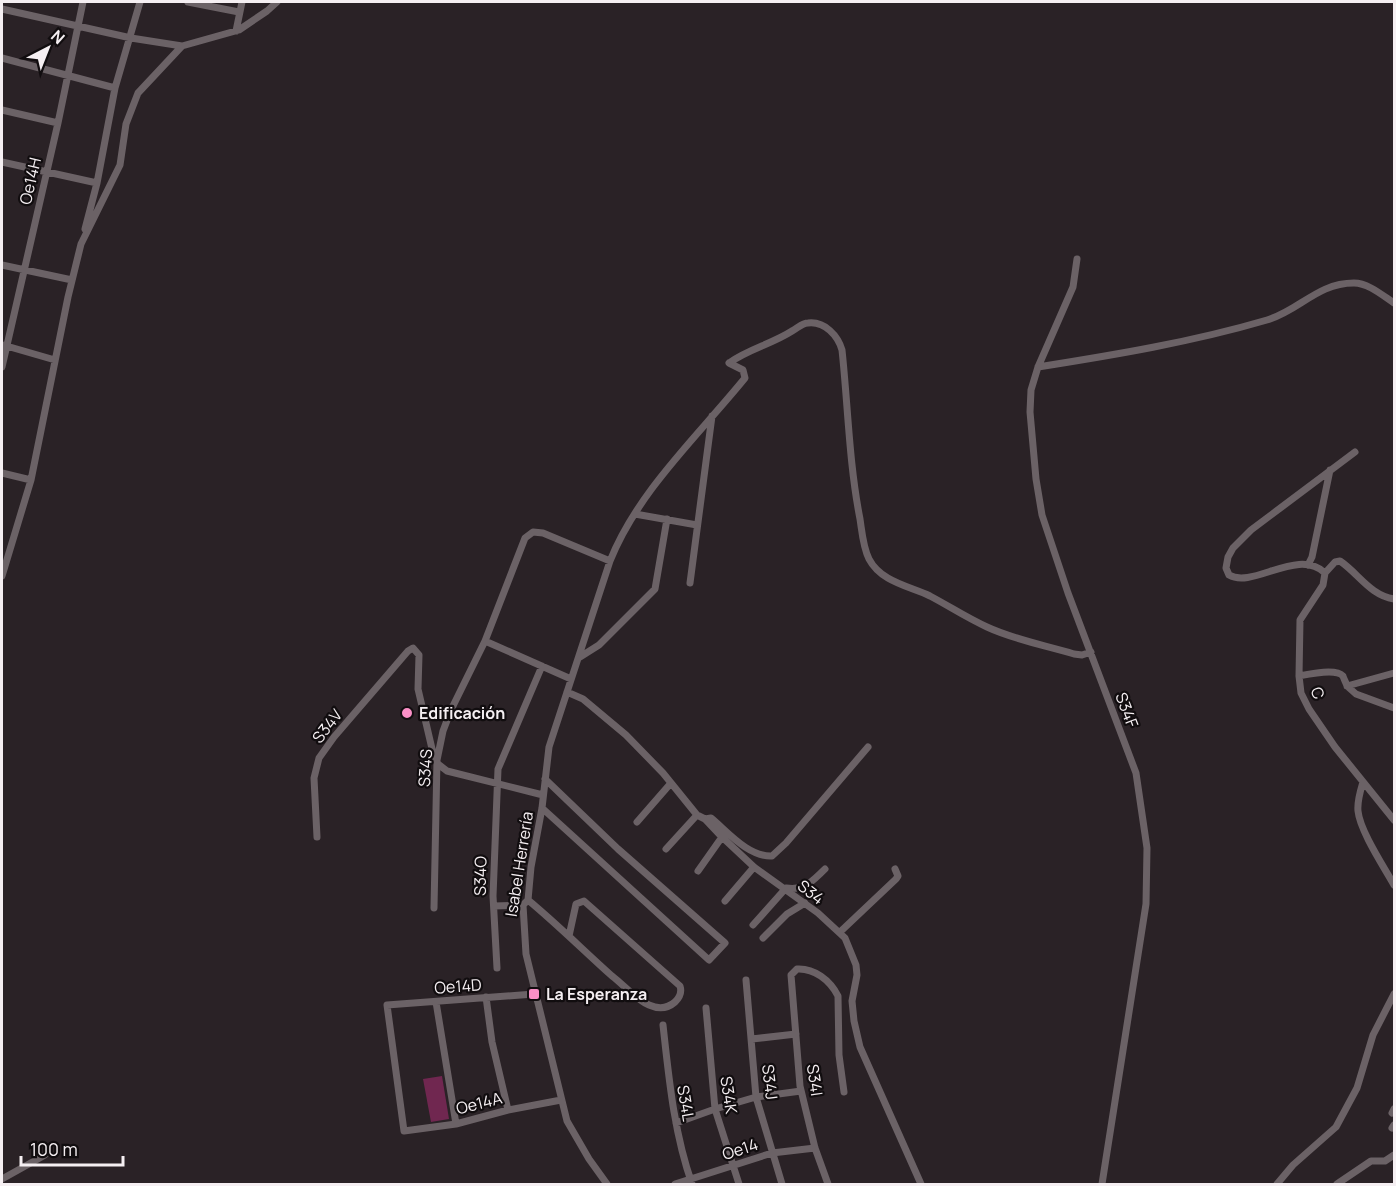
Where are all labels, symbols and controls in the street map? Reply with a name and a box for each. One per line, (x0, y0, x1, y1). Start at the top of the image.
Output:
north arrow (18, 18, 78, 78)
text: N (46, 25, 70, 49)
street label: Oe14H (14, 155, 46, 207)
street label: C (1306, 684, 1330, 702)
street label: S34F (1110, 689, 1144, 731)
place label: Edificación (419, 702, 505, 724)
street label: S34V (307, 704, 347, 747)
marker: Edificación (400, 706, 414, 720)
street label: S34S (413, 748, 437, 788)
street label: Isabel Herrería (500, 810, 538, 918)
street label: S34O (469, 856, 491, 896)
street label: S34 (793, 875, 829, 909)
street label: Oe14D (434, 973, 483, 999)
place label: La Esperanza (546, 983, 647, 1005)
marker: La Esperanza (527, 987, 541, 1001)
street label: S34J (757, 1063, 783, 1101)
street label: S34I (802, 1063, 828, 1097)
street label: S34K (715, 1075, 743, 1116)
street label: S34L (672, 1083, 700, 1123)
street label: Oe14A (454, 1087, 504, 1119)
scale bar (21, 1129, 123, 1167)
street label: Oe14 (719, 1133, 761, 1165)
text: 100 m (30, 1137, 78, 1161)

